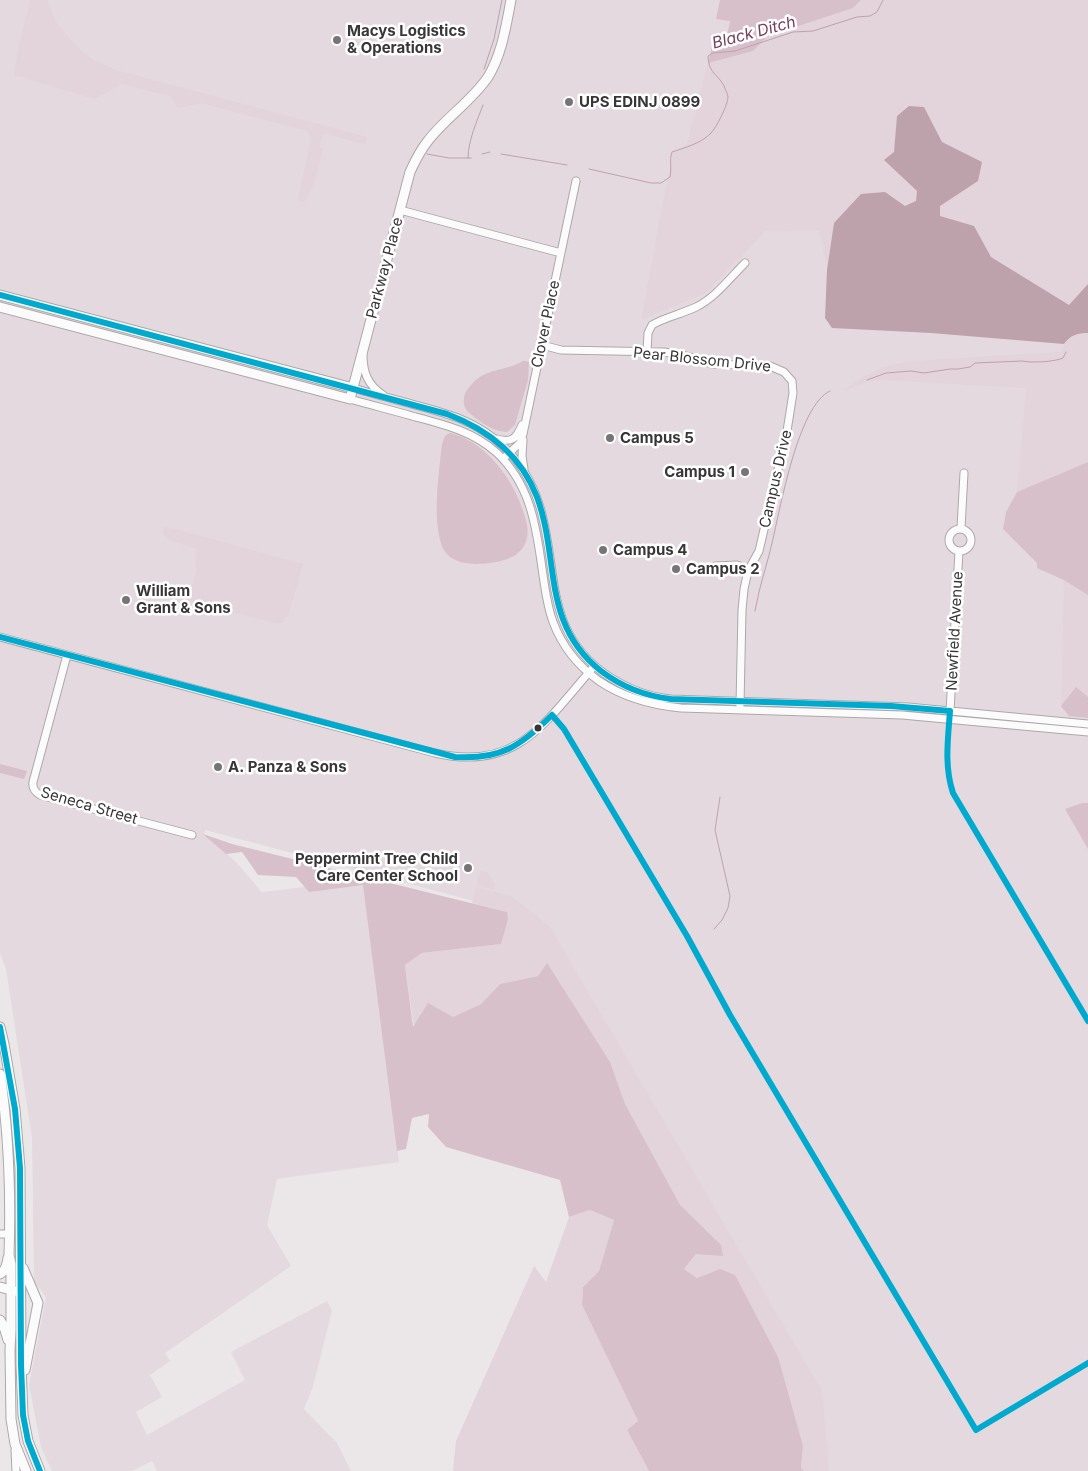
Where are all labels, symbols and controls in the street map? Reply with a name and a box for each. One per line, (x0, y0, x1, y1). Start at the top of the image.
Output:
water label: Black Ditch (710, 13, 798, 53)
place label: Macys Logistics & Operations (347, 22, 466, 57)
marker: Macys Logistics & Operations (331, 34, 343, 46)
place label: UPS EDINJ 0899 (579, 93, 700, 111)
marker: UPS EDINJ 0899 (563, 96, 575, 108)
street label: Parkway Place (363, 215, 407, 321)
street label: Clover Place (528, 279, 564, 369)
street label: Pear Blossom Drive (632, 344, 772, 376)
street label: Campus Drive (756, 428, 796, 530)
place label: Campus 5 (620, 429, 694, 447)
marker: Campus 5 (604, 432, 616, 444)
place label: Campus 1 (664, 463, 735, 481)
marker: Campus 1 (739, 466, 751, 478)
place label: Campus 4 (613, 541, 687, 559)
marker: Campus 4 (597, 544, 609, 556)
place label: Campus 2 (686, 560, 760, 578)
marker: Campus 2 (670, 563, 682, 575)
street label: Newfield Avenue (943, 571, 967, 691)
place label: William Grant & Sons (136, 582, 231, 617)
marker: William Grant & Sons (120, 594, 132, 606)
unlabelled marker (533, 723, 543, 733)
place label: A. Panza & Sons (228, 758, 347, 776)
marker: A. Panza & Sons (212, 761, 224, 773)
street label: Seneca Street (39, 784, 139, 828)
place label: Peppermint Tree Child Care Center School (295, 850, 458, 885)
marker: Peppermint Tree Child Care Center School (462, 862, 474, 874)

